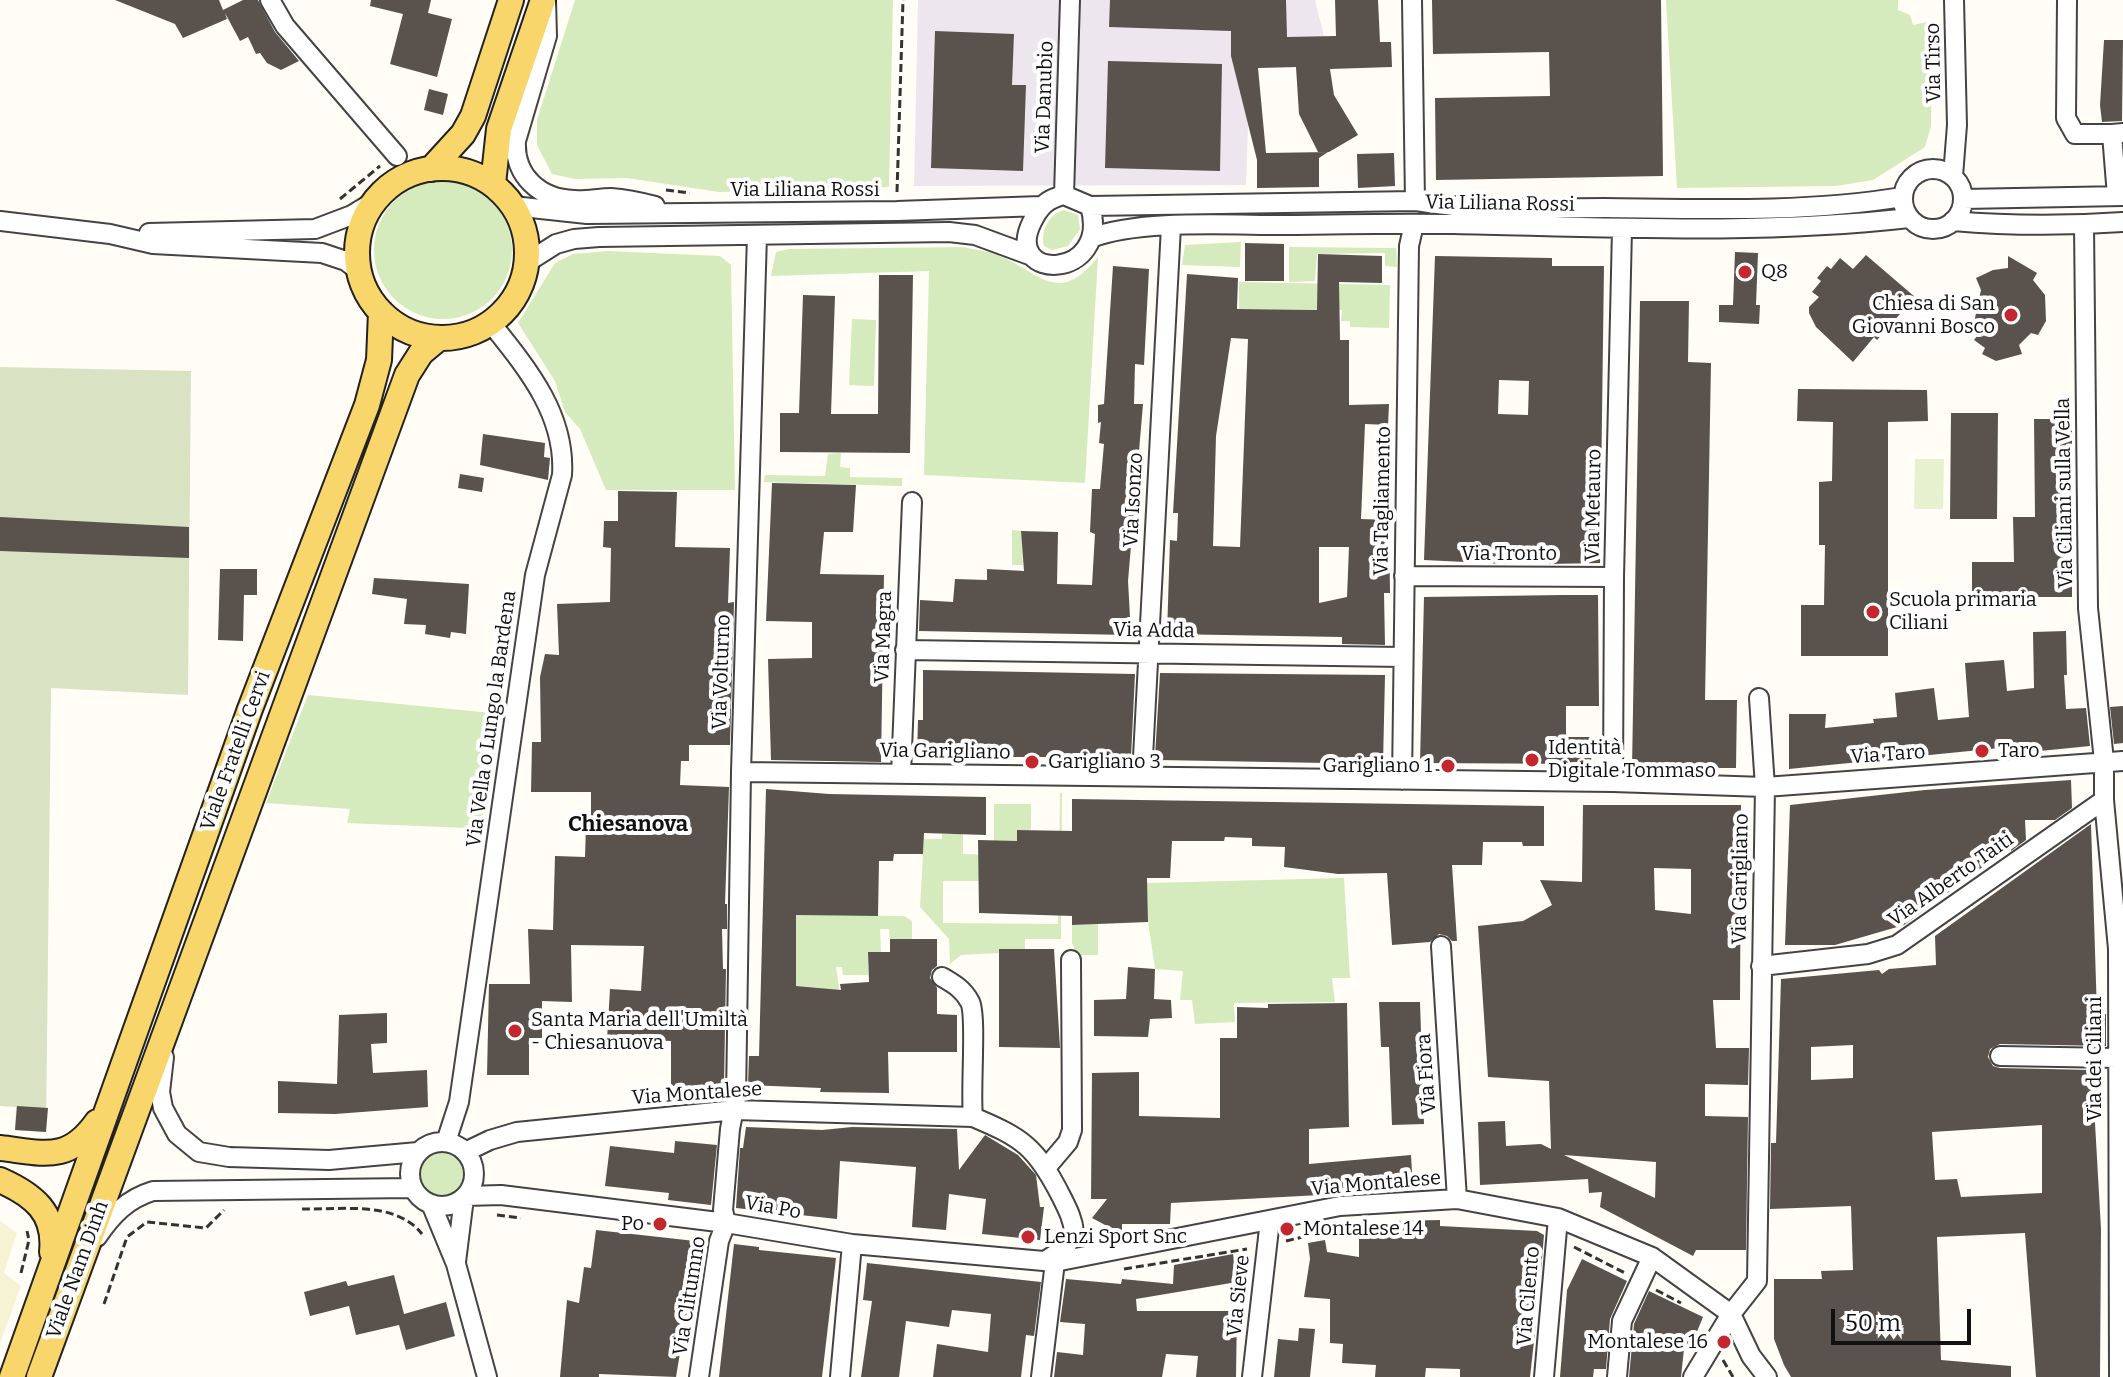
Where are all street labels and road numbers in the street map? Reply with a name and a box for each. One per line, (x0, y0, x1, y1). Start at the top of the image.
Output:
street label: Via Tirso (1921, 23, 1947, 103)
street label: Via Danubio (1031, 40, 1059, 154)
street label: Via Liliana Rossi (730, 178, 880, 202)
street label: Via Liliana Rossi (1425, 191, 1575, 217)
street label: Via Ciliani sulla Vella (2051, 398, 2079, 588)
street label: Via Tagliamento (1370, 426, 1396, 576)
street label: Via Metauro (1581, 449, 1607, 561)
street label: Via Isonzo (1120, 452, 1148, 548)
street label: Via Tronto (1461, 542, 1557, 566)
street label: Via Vella o Lungo la Bardena (462, 589, 522, 849)
street label: Via Magra (870, 591, 898, 683)
street label: Via Volturno (708, 614, 736, 730)
street label: Via Adda (1113, 618, 1195, 644)
street label: Viale Fratelli Cervi (196, 668, 276, 834)
street label: Via Garigliano (879, 739, 1011, 765)
street label: Via Taro (1850, 740, 1926, 770)
street label: Via Garigliano (1728, 813, 1754, 945)
street label: Via Alberto Taiti (1884, 828, 2018, 932)
street label: Via dei Ciliani (2083, 996, 2107, 1122)
street label: Via Fiora (1412, 1033, 1442, 1115)
street label: Via Montalese (631, 1077, 763, 1111)
street label: Via Montalese (1310, 1166, 1442, 1202)
street label: Via Po (743, 1191, 803, 1225)
street label: Viale Nam Dinh (42, 1198, 114, 1342)
street label: Via Clitumno (669, 1235, 711, 1357)
street label: Via Cilento (1513, 1245, 1545, 1347)
street label: Via Sieve (1223, 1254, 1255, 1338)

